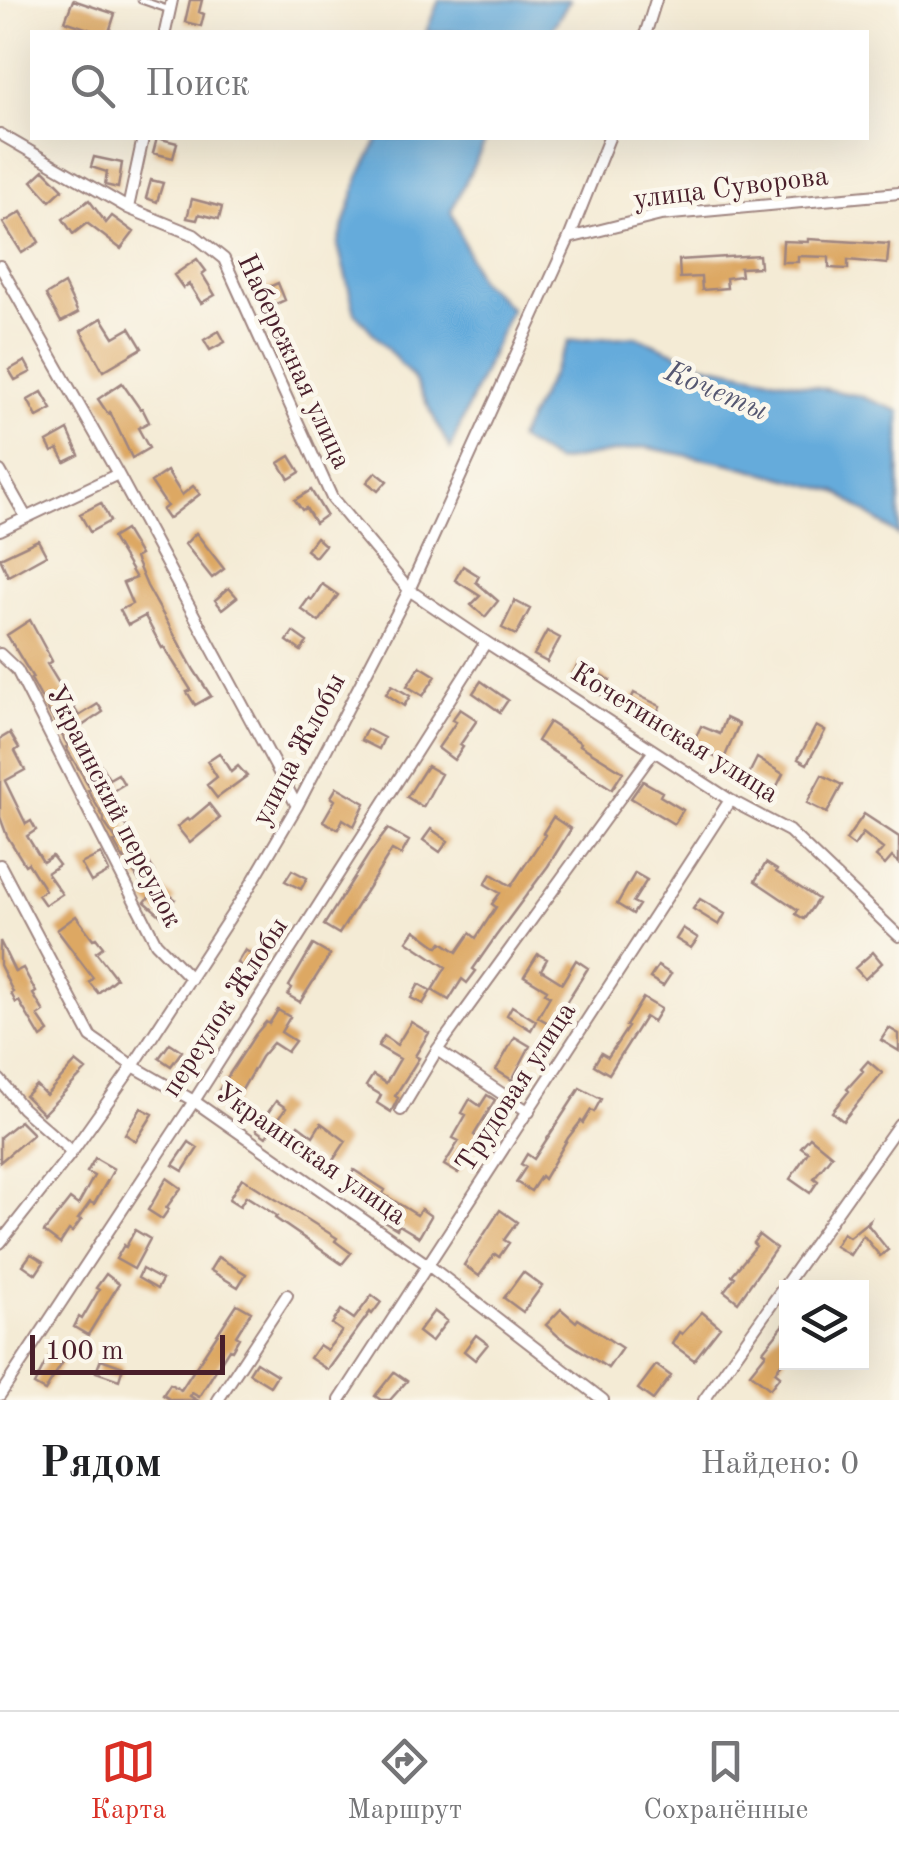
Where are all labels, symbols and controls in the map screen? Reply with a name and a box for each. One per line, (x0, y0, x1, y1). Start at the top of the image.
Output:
search box (30, 30, 869, 140)
icon: search (65, 58, 120, 113)
text: Поиск (145, 66, 250, 104)
street label: улица Суворова (632, 163, 830, 215)
street label: Набережная улица (231, 250, 355, 474)
water label: Кочеты (659, 357, 772, 427)
street label: Кочетинская улица (565, 659, 783, 809)
street label: улица Жлобы (248, 669, 352, 831)
street label: Украинский переулок (40, 682, 186, 932)
street label: переулок Жлобы (158, 913, 294, 1103)
street label: Трудовая улица (452, 998, 582, 1178)
street label: Украинская улица (209, 1079, 411, 1231)
map controls (779, 1280, 869, 1370)
button: layers (779, 1280, 869, 1370)
scale bar (30, 1330, 225, 1374)
text: 100 m (45, 1338, 124, 1366)
text: Рядом (40, 1444, 162, 1486)
text: Найдено: 0 (700, 1449, 859, 1481)
tab: Карта (91, 1734, 166, 1829)
tab: Маршрут (347, 1734, 462, 1829)
tab: Сохранённые (643, 1734, 808, 1829)

